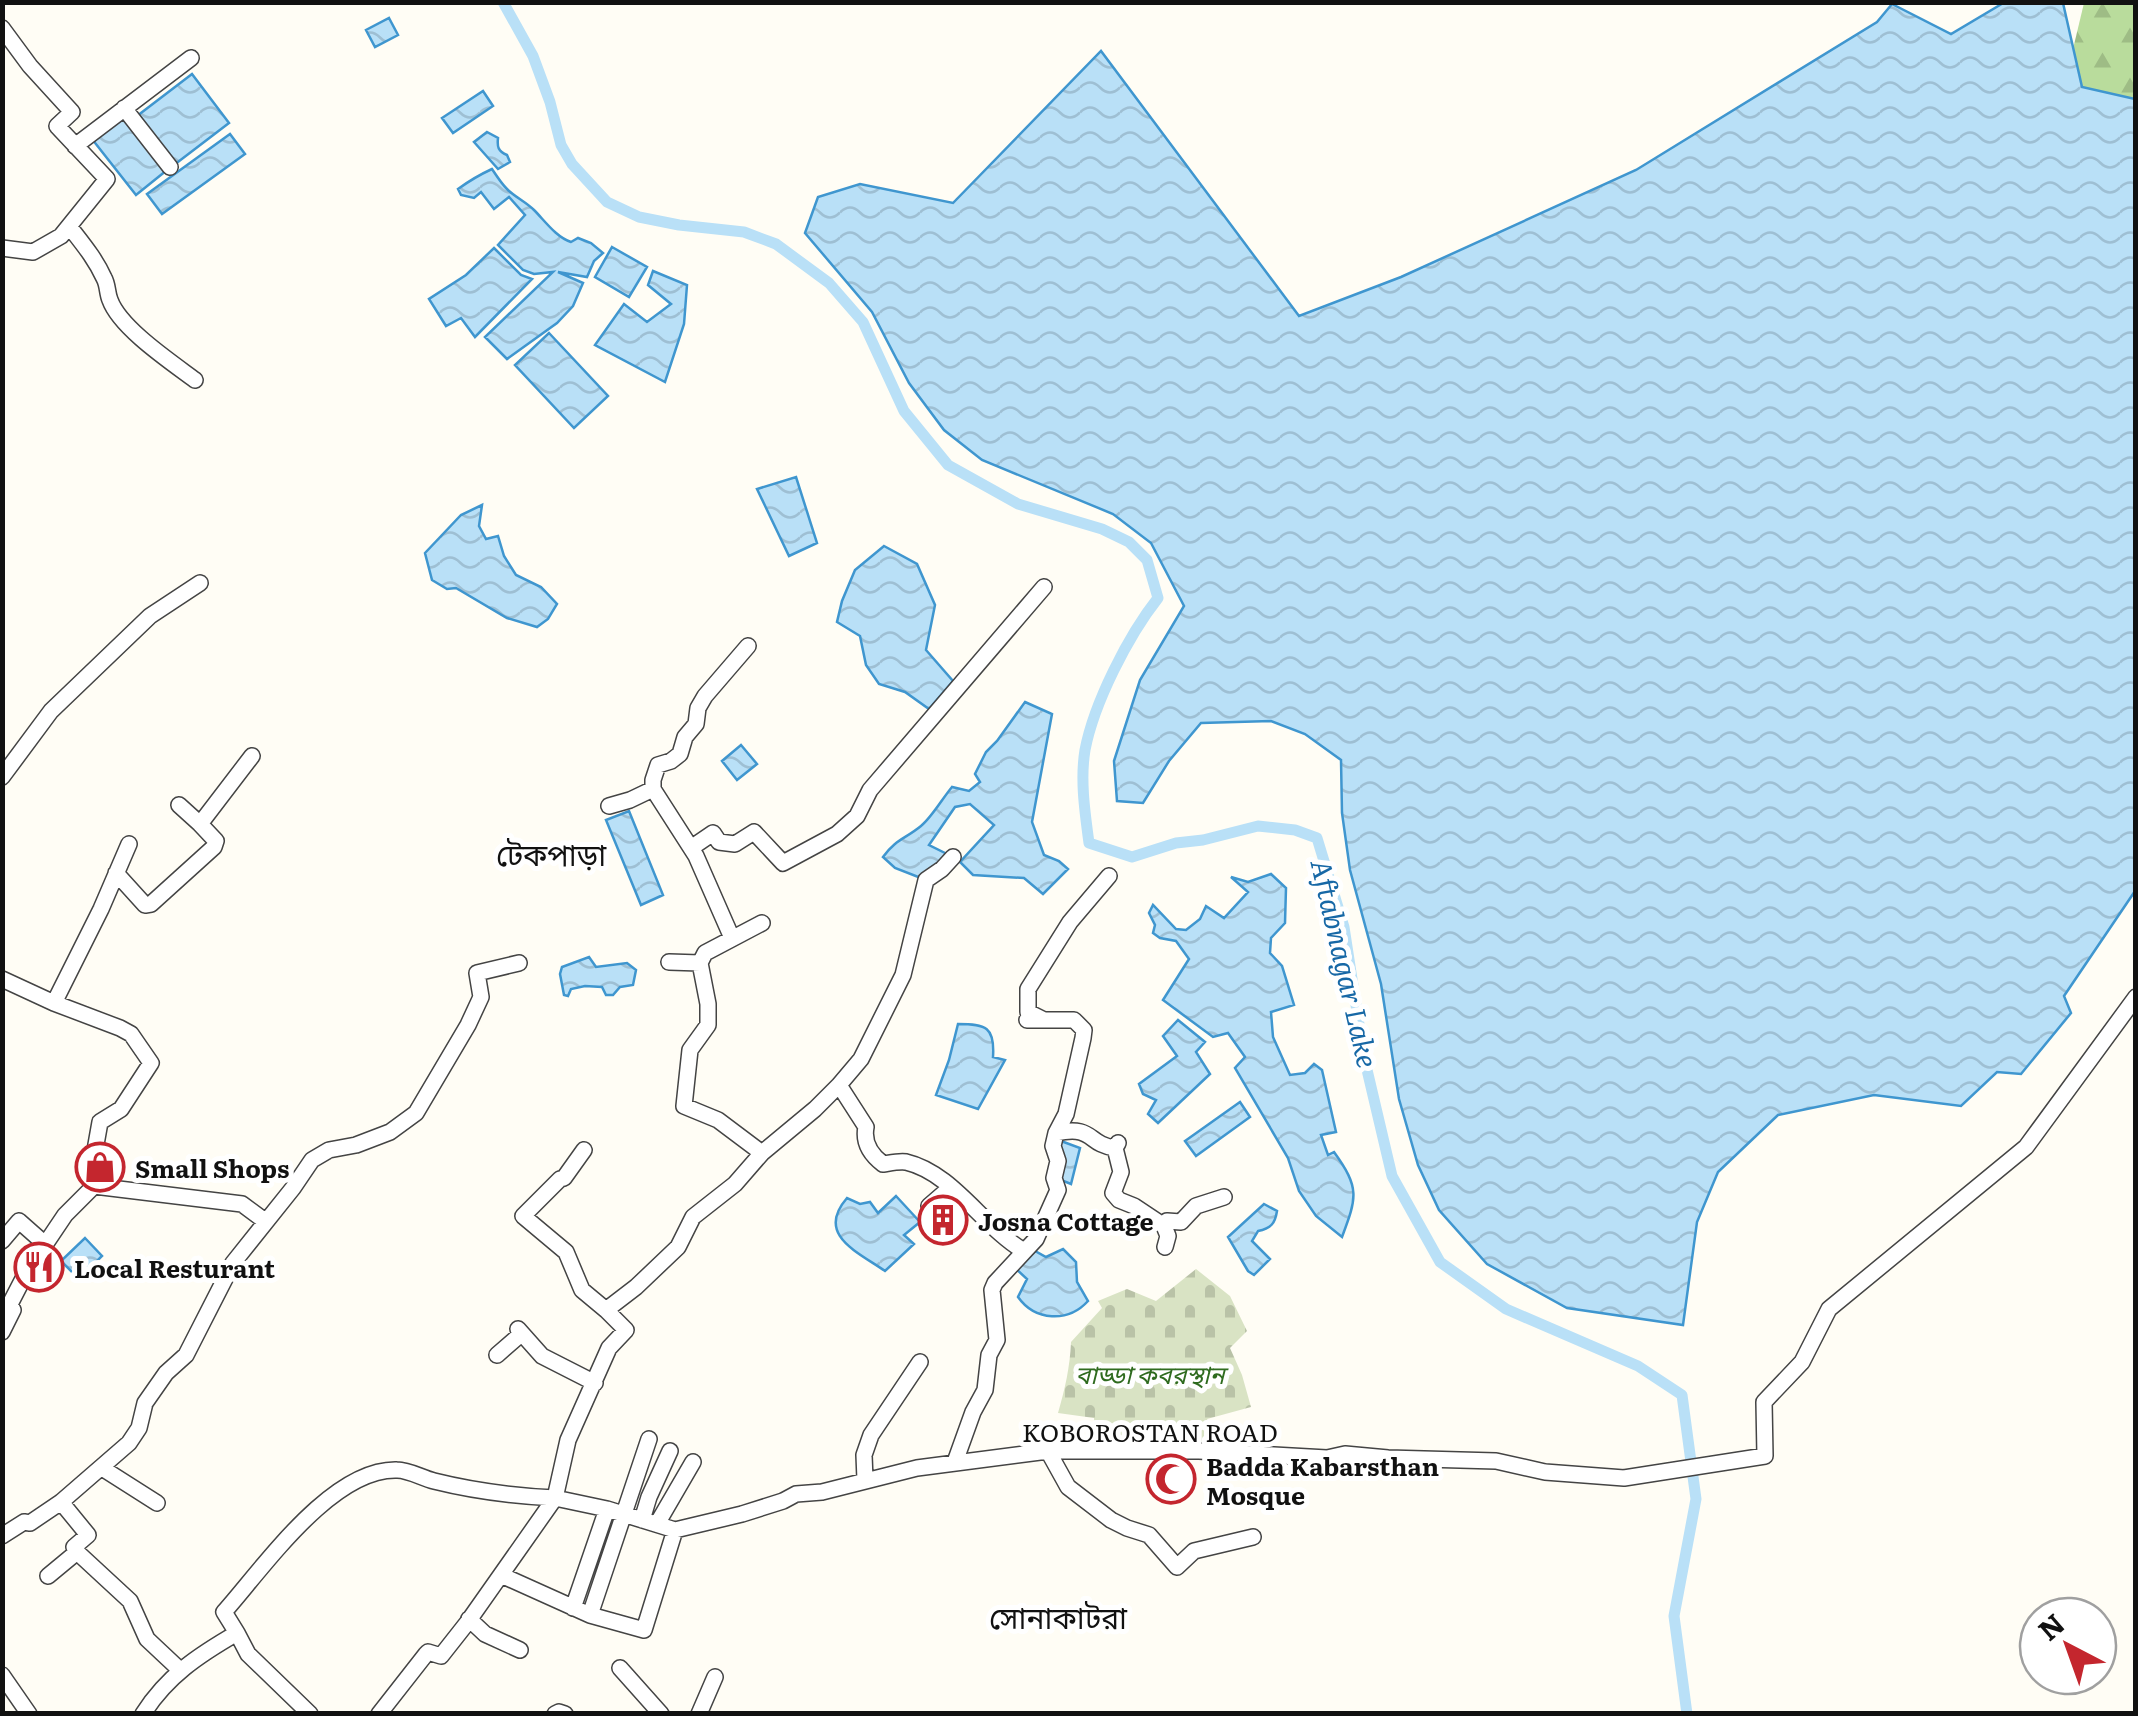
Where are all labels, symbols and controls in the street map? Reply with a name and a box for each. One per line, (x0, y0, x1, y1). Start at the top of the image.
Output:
district label: টেকপাড়া (496, 831, 607, 875)
water label: Aftabnagar Lake (1302, 854, 1390, 1072)
shop icon: Small Shops (74, 1141, 126, 1193)
place label: Small Shops (135, 1149, 289, 1186)
building icon: Josna Cottage (917, 1194, 969, 1246)
place label: Josna Cottage (978, 1202, 1154, 1239)
restaurant icon: Local Resturant (13, 1241, 65, 1293)
place label: Local Resturant (74, 1249, 275, 1286)
park label: বাড্ডা কবরস্থান (1075, 1355, 1230, 1392)
street label: KOBOROSTAN ROAD (1022, 1413, 1278, 1450)
place label: Badda Kabarsthan Mosque (1206, 1447, 1439, 1513)
mosque icon: Badda Kabarsthan Mosque (1145, 1453, 1197, 1505)
district label: সোনাকাটরা (989, 1594, 1128, 1638)
north arrow (2018, 1596, 2118, 1696)
text: N (2028, 1602, 2073, 1649)

